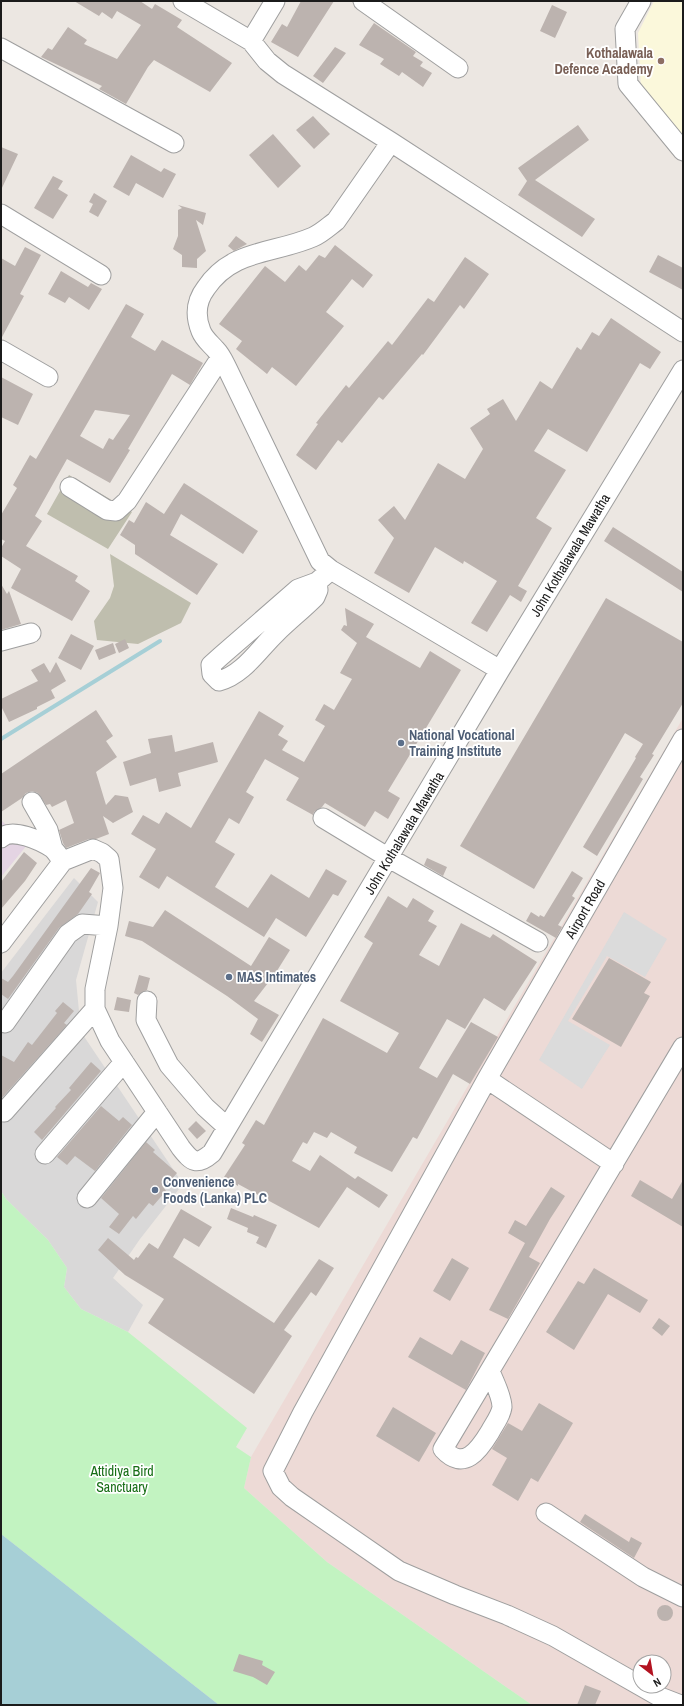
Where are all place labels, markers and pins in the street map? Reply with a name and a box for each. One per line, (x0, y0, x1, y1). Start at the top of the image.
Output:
place label: Kothalawala Defence Academy (555, 44, 654, 78)
marker: Kothalawala Defence Academy (656, 56, 666, 66)
place label: National Vocational Training Institute (409, 726, 515, 760)
marker: National Vocational Training Institute (396, 738, 406, 748)
place label: MAS Intimates (237, 968, 316, 986)
marker: MAS Intimates (224, 972, 234, 982)
place label: Convenience Foods (Lanka) PLC (163, 1173, 267, 1207)
marker: Convenience Foods (Lanka) PLC (150, 1185, 160, 1195)

